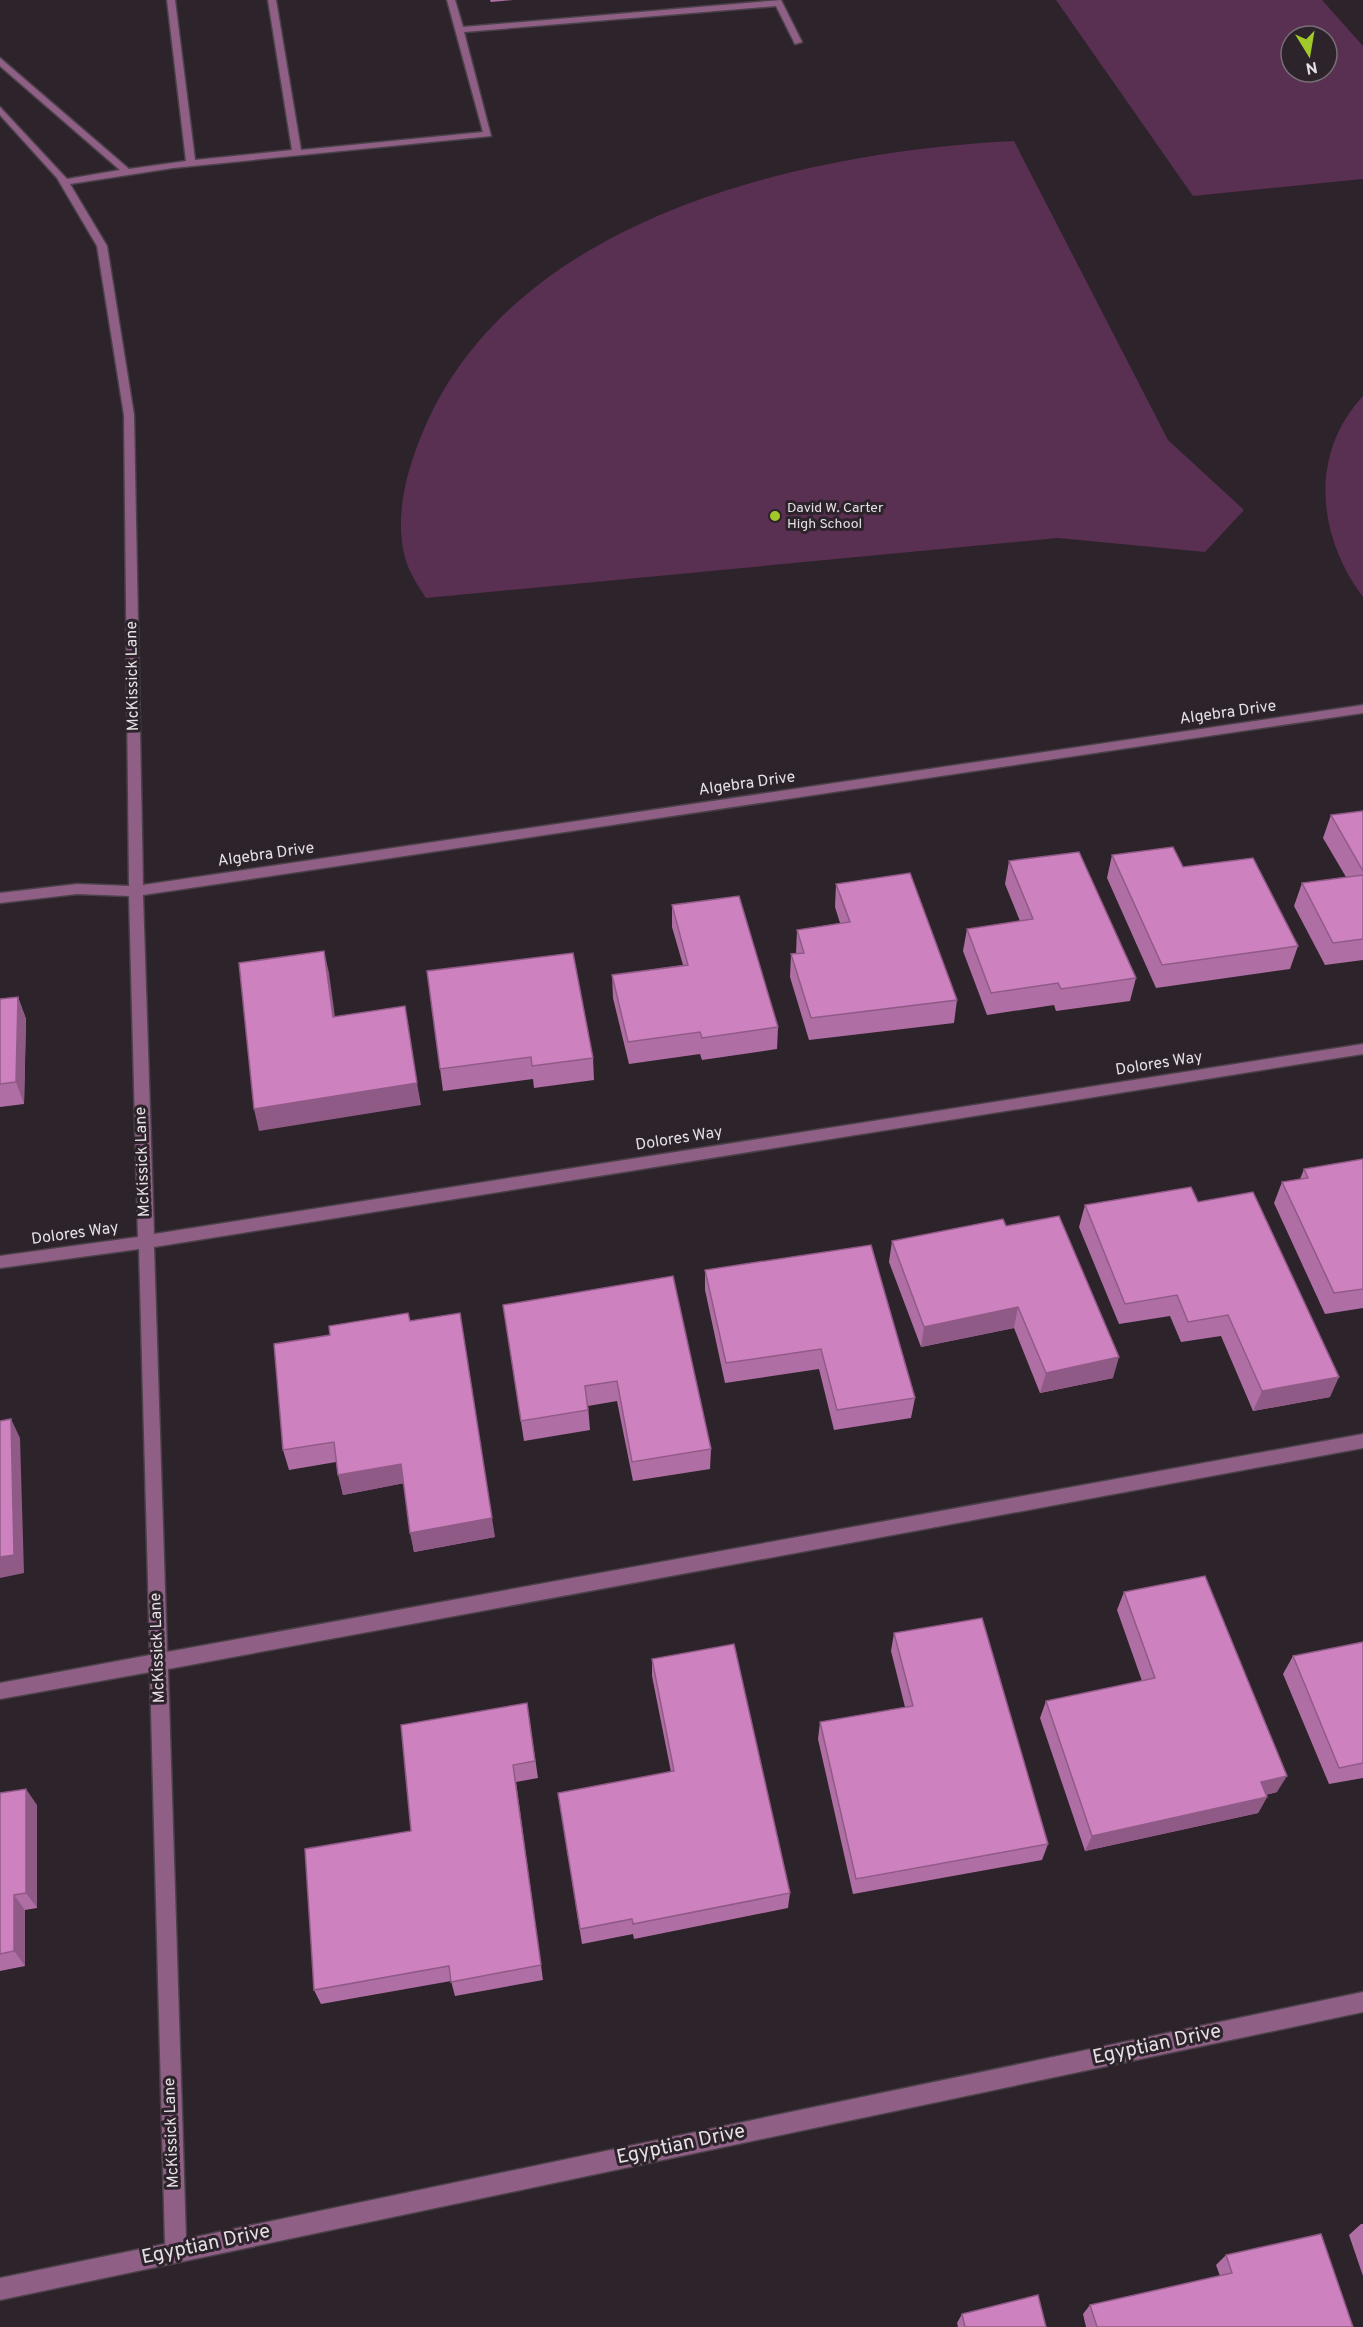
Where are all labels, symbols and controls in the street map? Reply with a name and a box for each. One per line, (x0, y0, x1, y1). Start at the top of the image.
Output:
north arrow (1279, 24, 1339, 84)
text: N (1304, 56, 1319, 78)
place label: David W. Carter High School (787, 500, 884, 533)
marker: David W. Carter High School (768, 509, 782, 523)
street label: McKissick Lane (122, 621, 144, 731)
street label: Algebra Drive (1178, 696, 1278, 730)
street label: Algebra Drive (697, 767, 797, 801)
street label: Algebra Drive (216, 838, 316, 872)
street label: Dolores Way (1114, 1047, 1204, 1081)
street label: McKissick Lane (131, 1107, 155, 1217)
street label: Dolores Way (634, 1122, 724, 1156)
street label: Dolores Way (30, 1218, 120, 1250)
street label: McKissick Lane (146, 1593, 170, 1703)
street label: Egyptian Drive (1090, 2019, 1224, 2071)
street label: McKissick Lane (160, 2078, 184, 2188)
street label: Egyptian Drive (614, 2119, 748, 2171)
street label: Egyptian Drive (139, 2219, 273, 2271)

